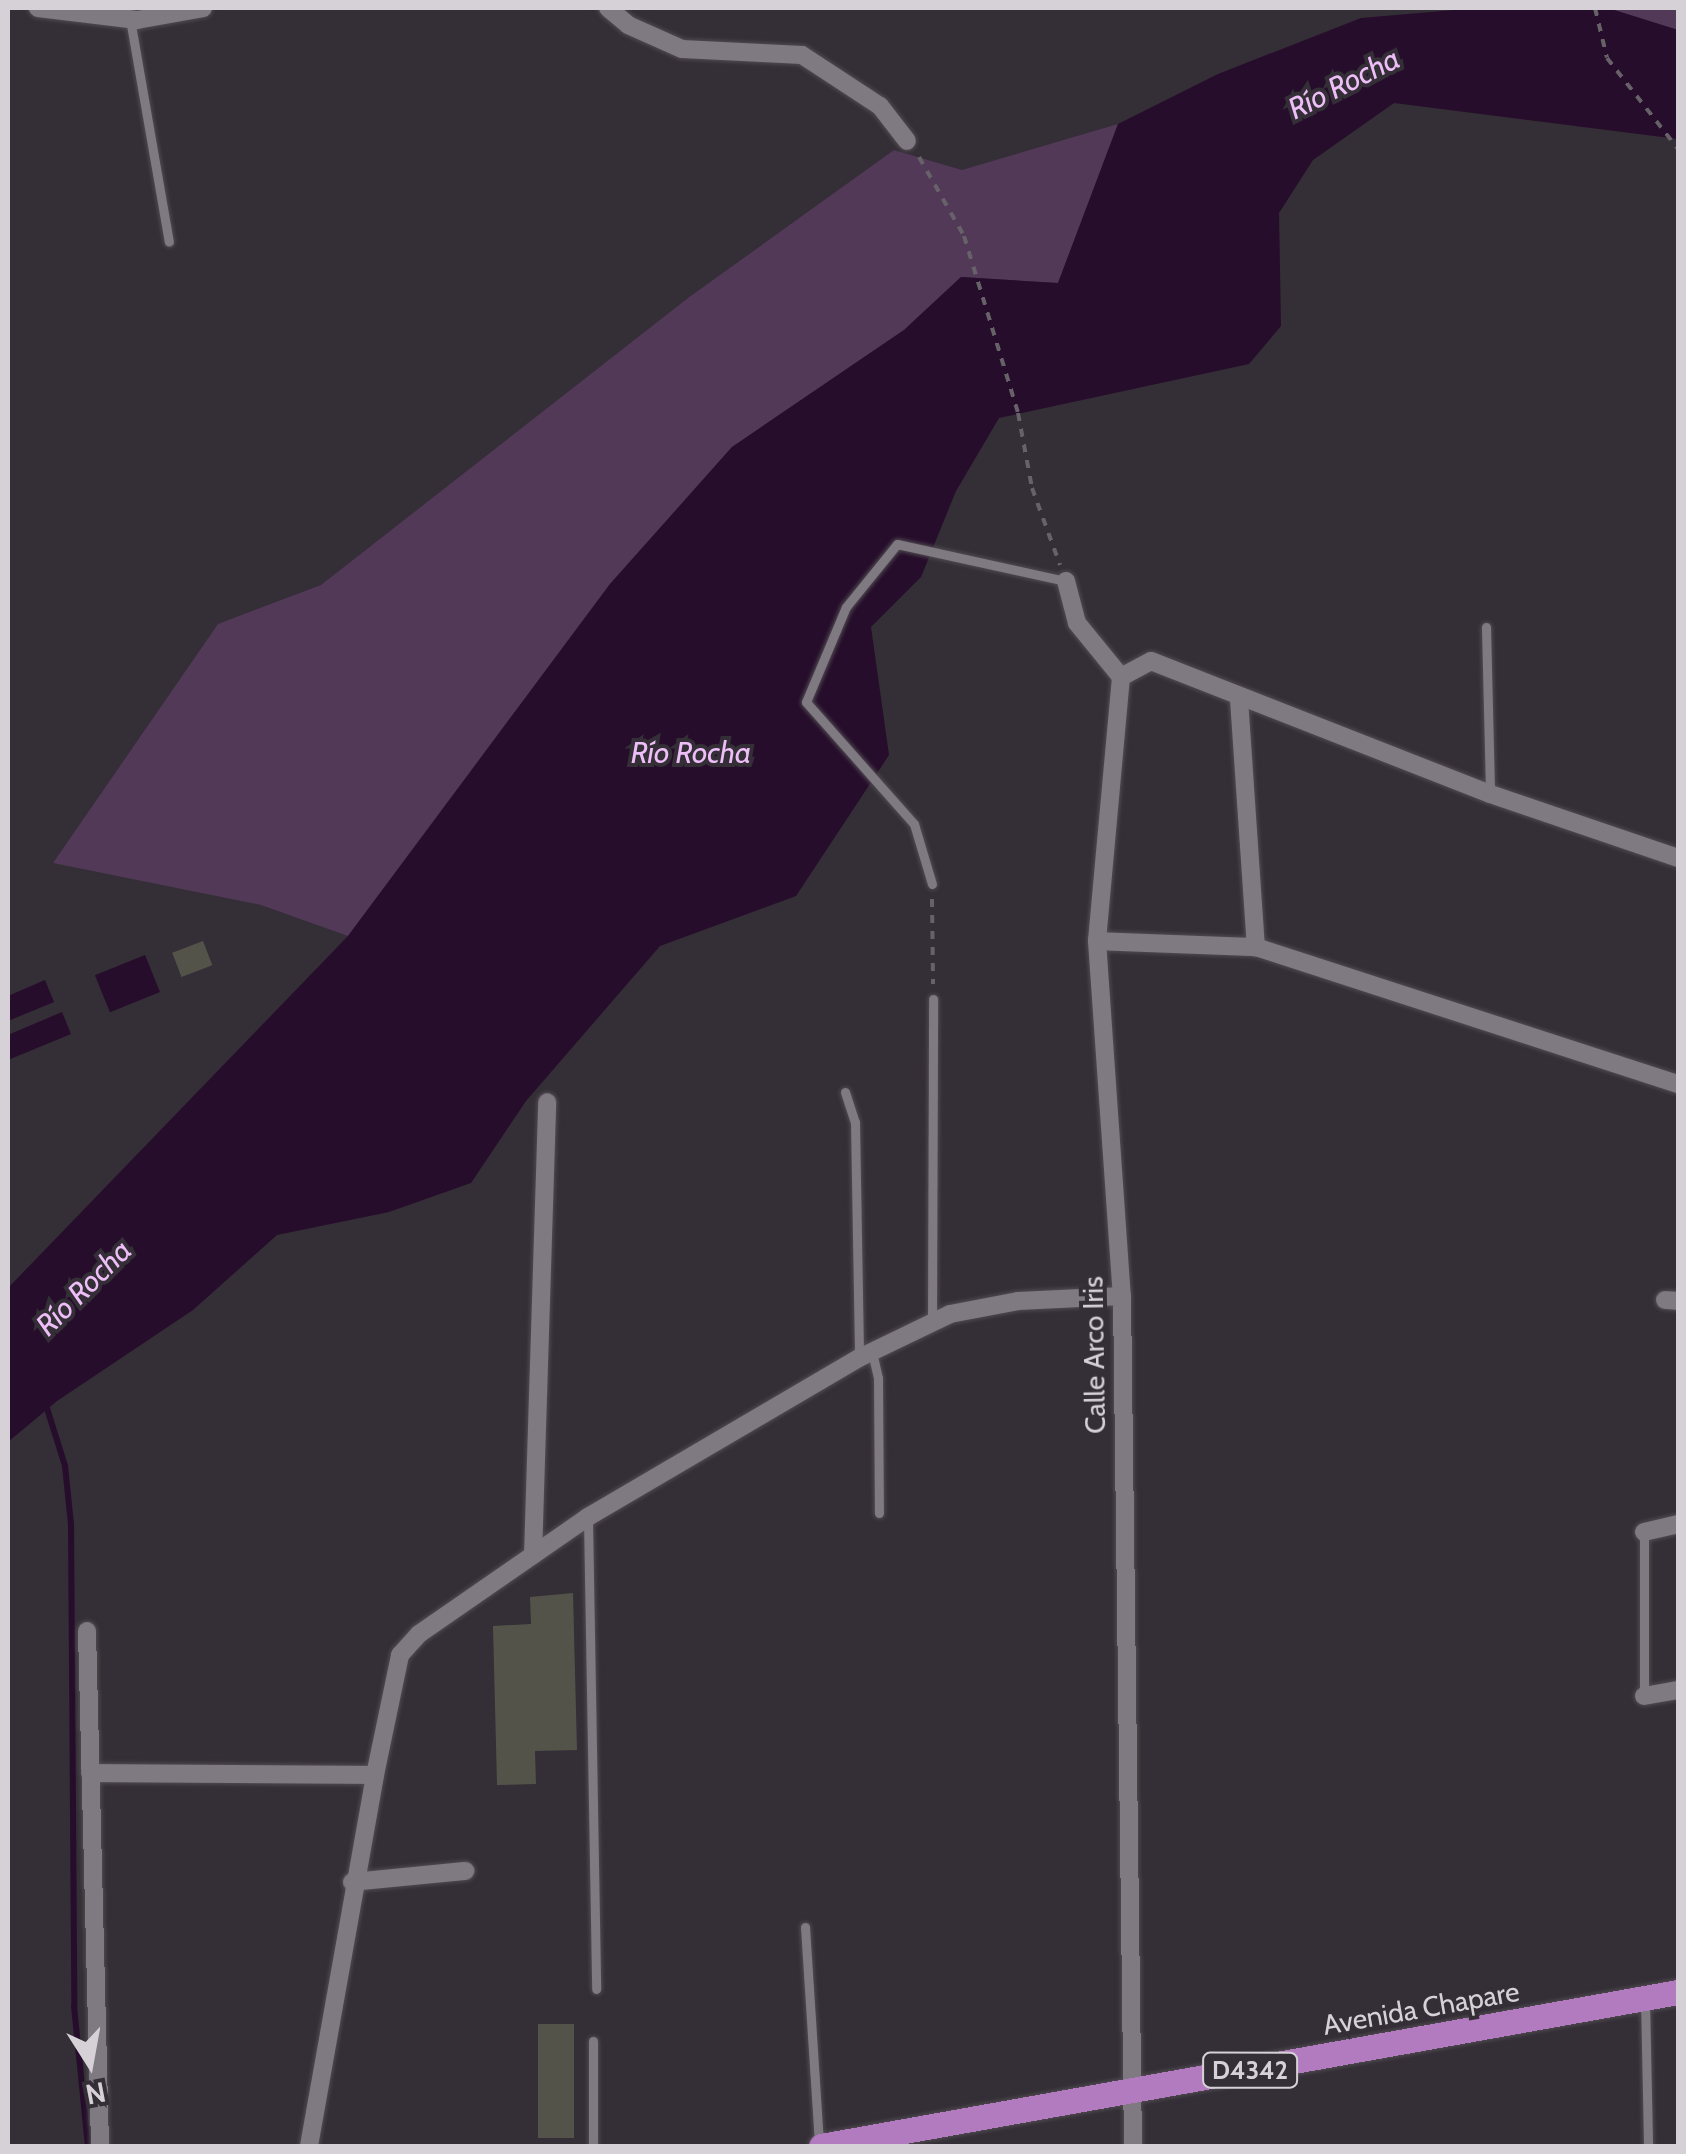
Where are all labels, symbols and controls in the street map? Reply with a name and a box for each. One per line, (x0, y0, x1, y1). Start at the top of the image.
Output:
water label: Río Rocha (1282, 41, 1406, 127)
water label: Río Rocha (631, 735, 751, 771)
water label: Río Rocha (29, 1233, 139, 1343)
street label: Calle Arco Iris (1076, 1276, 1112, 1434)
street label: Avenida Chapare (1320, 1974, 1522, 2042)
north arrow (40, 2014, 140, 2114)
road number: D4342 (1200, 2050, 1300, 2090)
text: N (83, 2075, 109, 2112)

